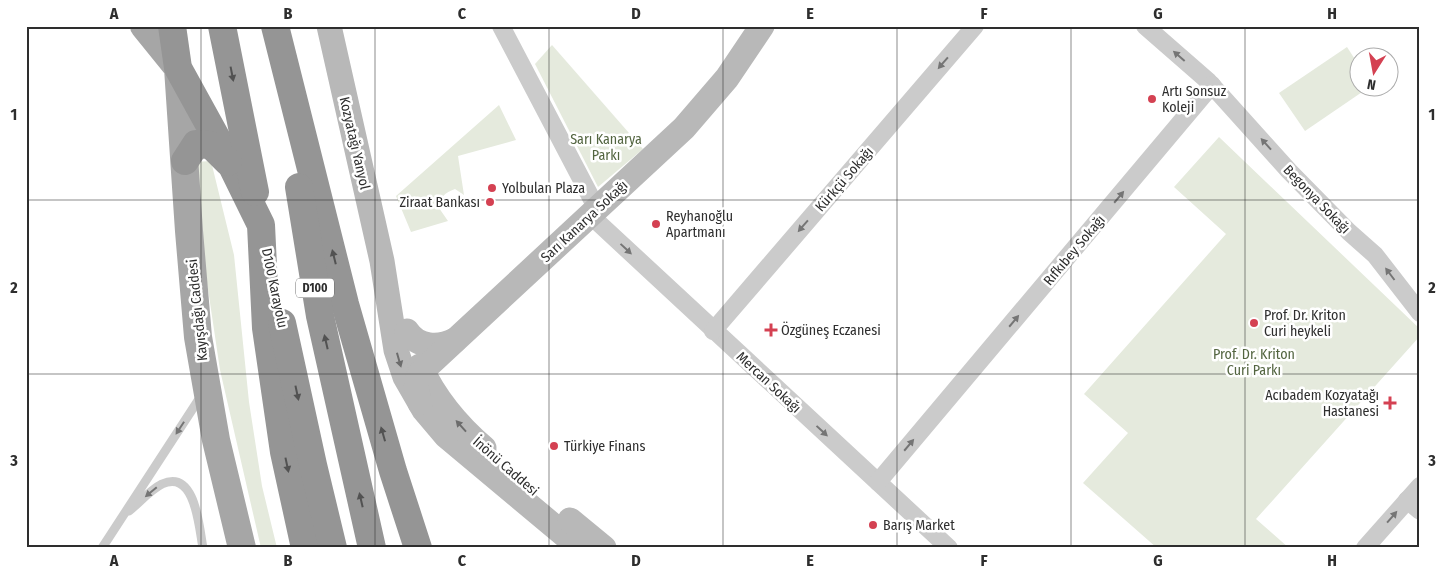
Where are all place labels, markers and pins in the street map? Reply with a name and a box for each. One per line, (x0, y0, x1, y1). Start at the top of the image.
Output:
place label: Artı Sonsuz Koleji (1162, 83, 1227, 116)
marker: Artı Sonsuz Koleji (1146, 93, 1158, 105)
place label: Yolbulan Plaza (502, 180, 585, 197)
marker: Yolbulan Plaza (486, 182, 498, 194)
place label: Ziraat Bankası (399, 194, 480, 211)
marker: Ziraat Bankası (484, 196, 496, 208)
place label: Reyhanoğlu Apartmanı (666, 208, 733, 241)
marker: Reyhanoğlu Apartmanı (650, 218, 662, 230)
place label: Prof. Dr. Kriton Curi heykeli (1264, 307, 1346, 340)
marker: Prof. Dr. Kriton Curi heykeli (1248, 317, 1260, 329)
place label: Özgüneş Eczanesi (781, 321, 881, 339)
marker: Özgüneş Eczanesi (765, 324, 777, 336)
place label: Acıbadem Kozyatağı Hastanesi (1265, 387, 1379, 420)
marker: Acıbadem Kozyatağı Hastanesi (1383, 396, 1397, 410)
place label: Türkiye Finans (564, 438, 645, 455)
marker: Türkiye Finans (548, 440, 560, 452)
place label: Barış Market (883, 517, 955, 534)
marker: Barış Market (867, 519, 879, 531)

